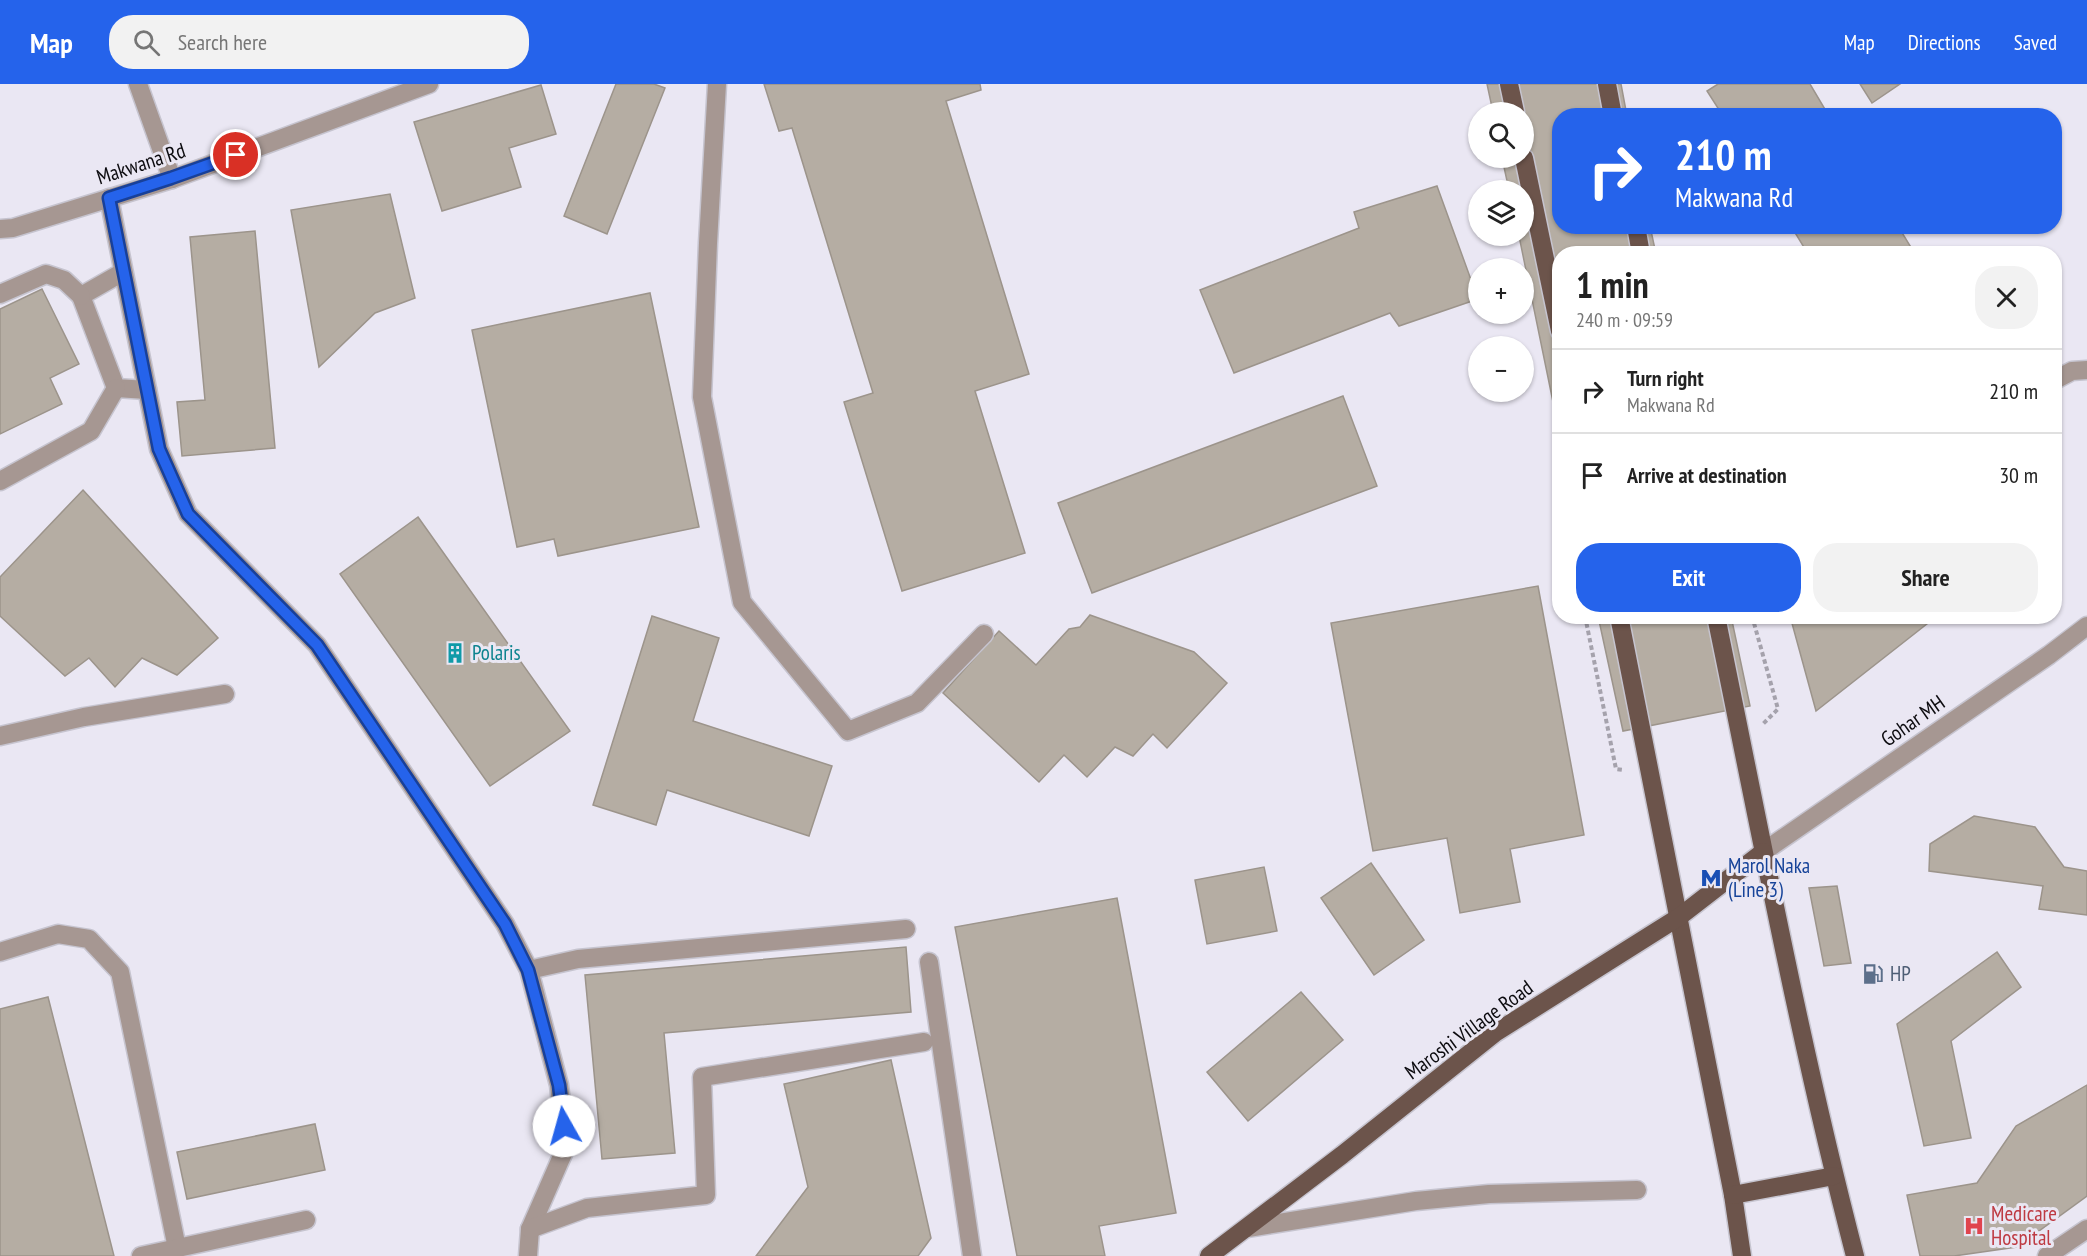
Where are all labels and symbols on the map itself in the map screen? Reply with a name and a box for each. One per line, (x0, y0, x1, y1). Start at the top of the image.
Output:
pin (210, 129, 261, 180)
street label: Makwana Rd (93, 136, 189, 191)
place label: Polaris (472, 639, 521, 666)
building icon: Polaris (443, 641, 467, 665)
street label: Gohar MH (1876, 689, 1950, 752)
place label: Marol Naka (Line 3) (1728, 852, 1810, 903)
metro station icon: Marol Naka (Line 3) (1699, 866, 1723, 890)
place label: HP (1890, 960, 1911, 987)
fuel station icon: HP (1861, 962, 1885, 986)
street label: Maroshi Village Road (1399, 974, 1538, 1085)
position arrow (532, 1094, 596, 1158)
place label: Medicare Hospital (1991, 1200, 2057, 1251)
hospital icon: Medicare Hospital (1962, 1214, 1986, 1238)

